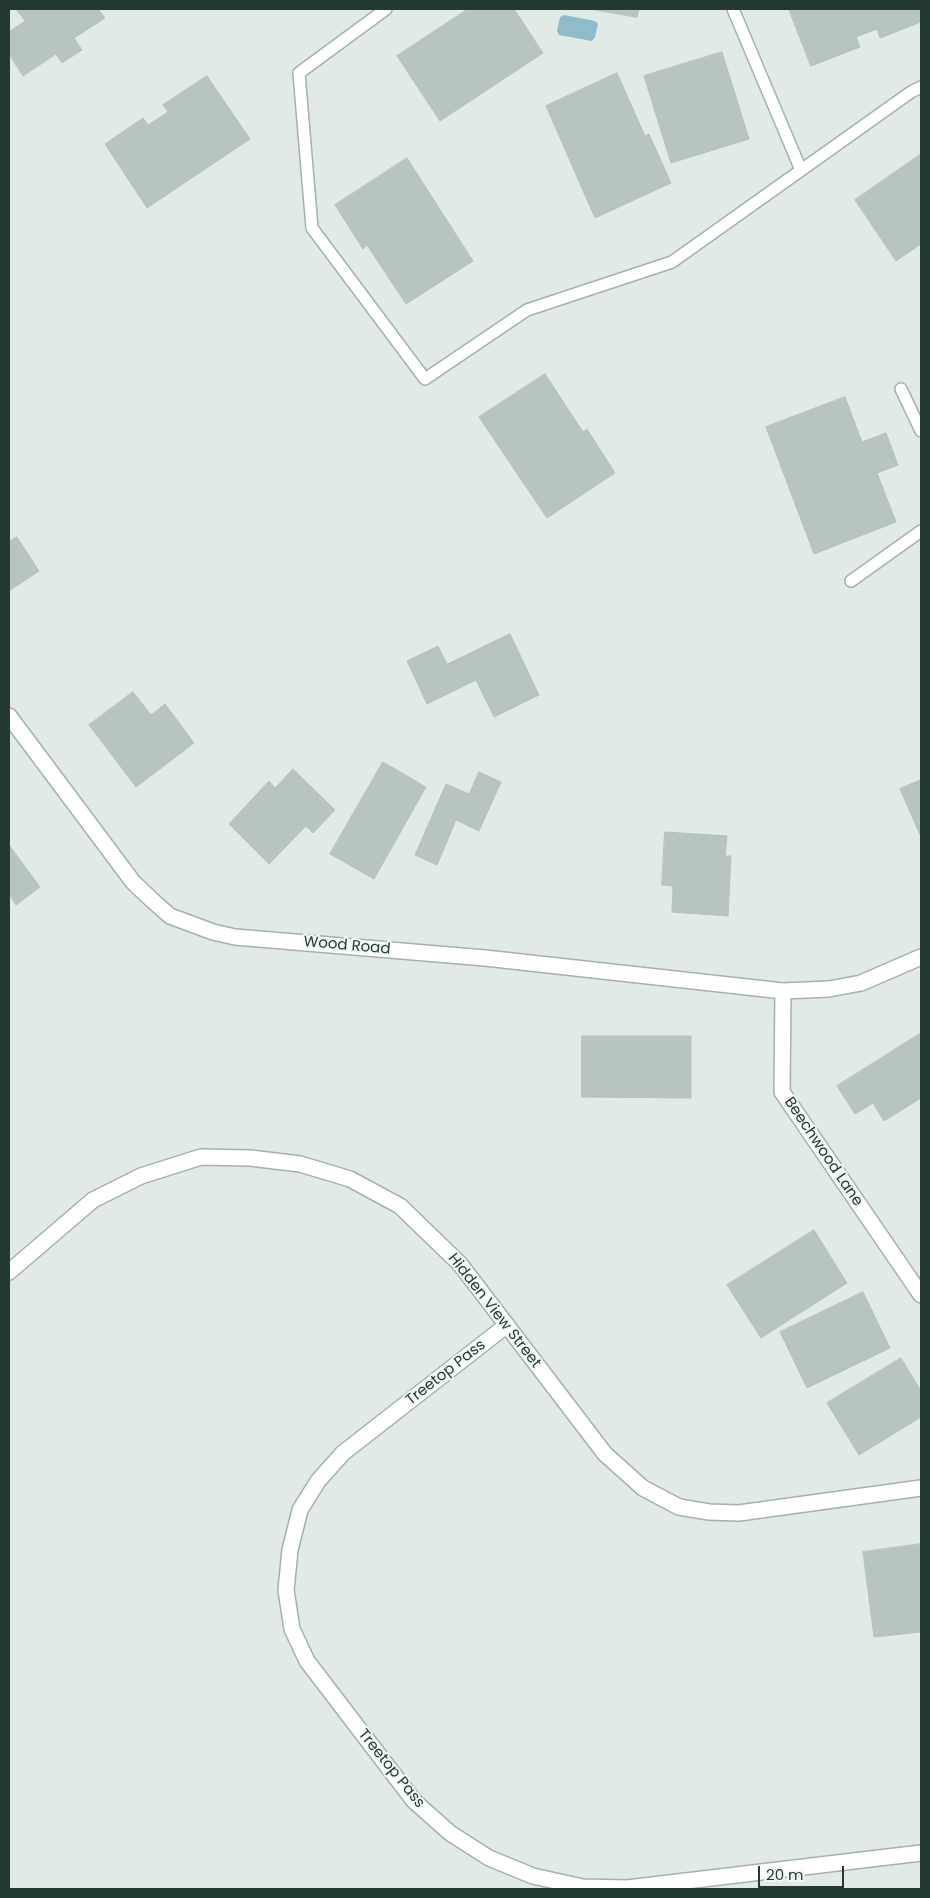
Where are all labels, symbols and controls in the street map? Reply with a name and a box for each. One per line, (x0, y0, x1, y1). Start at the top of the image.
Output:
street label: Wood Road (303, 933, 391, 959)
street label: Beechwood Lane (780, 1094, 866, 1210)
street label: Hidden View Street (444, 1250, 544, 1372)
street label: Treetop Pass (403, 1336, 489, 1410)
street label: Treetop Pass (354, 1726, 428, 1812)
scale bar (760, 1856, 846, 1888)
text: 20 m (766, 1864, 804, 1885)

